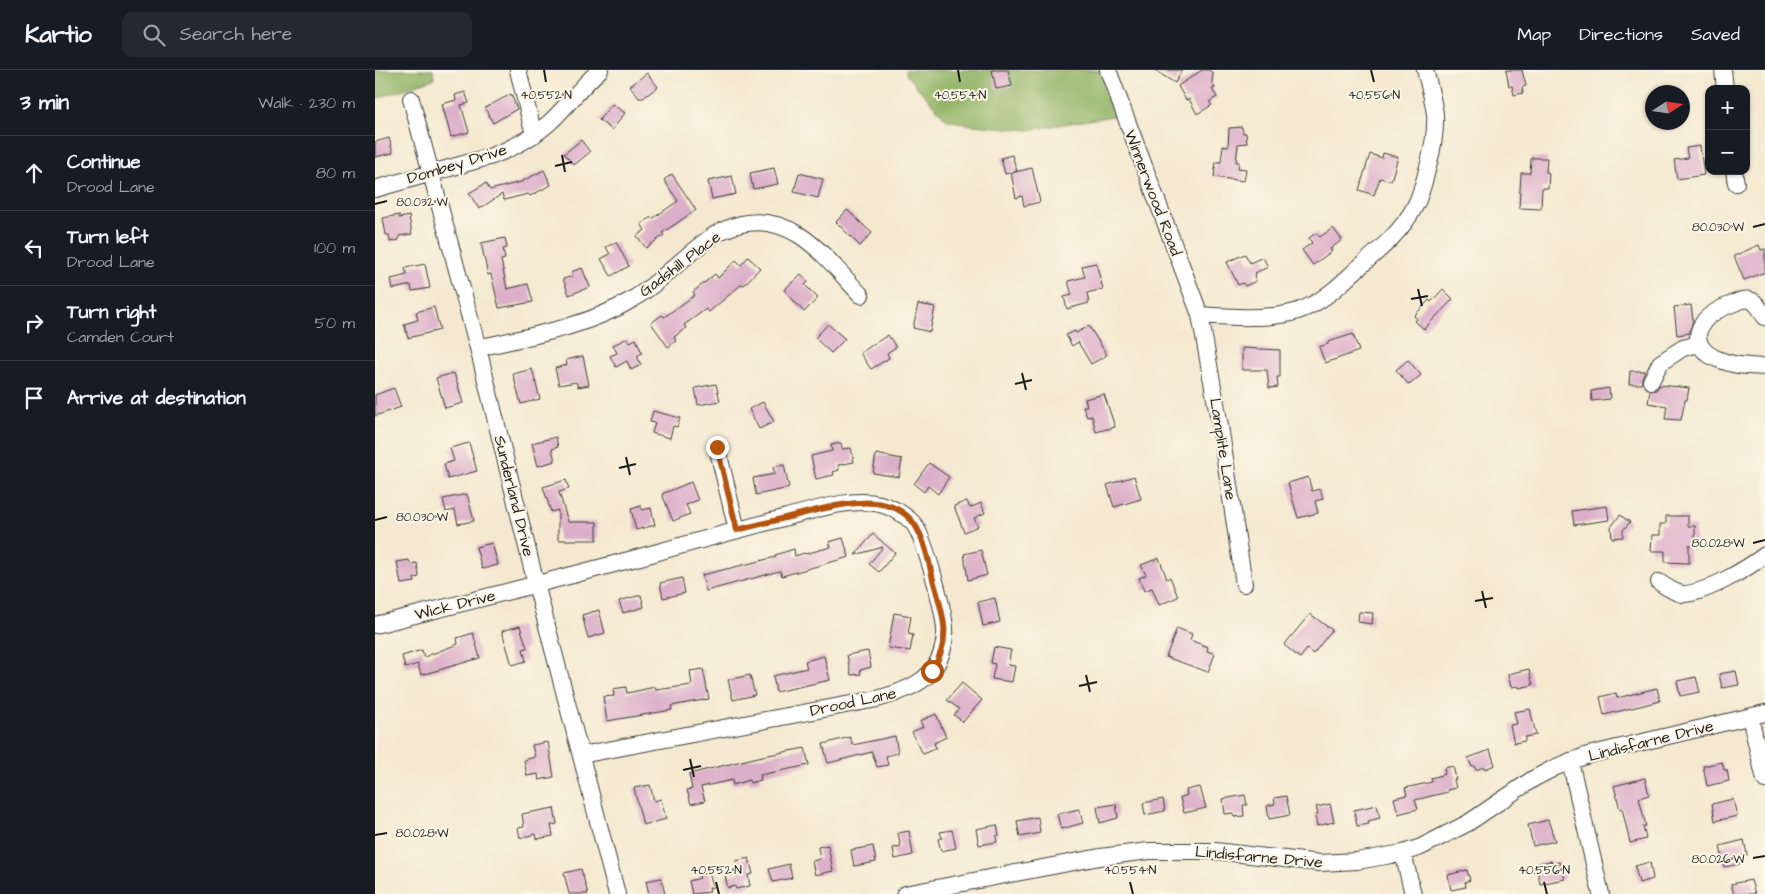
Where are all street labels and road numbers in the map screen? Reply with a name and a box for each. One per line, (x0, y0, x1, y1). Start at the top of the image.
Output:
street label: Winnerwood Road (1119, 127, 1187, 259)
street label: Dombey Drive (404, 138, 510, 191)
street label: Gadshill Place (635, 226, 726, 302)
street label: Lamplite Lane (1204, 396, 1242, 502)
street label: Sunderland Drive (488, 433, 540, 559)
street label: Wick Drive (412, 584, 498, 626)
street label: Drood Lane (808, 682, 899, 722)
street label: Lindisfarne Drive (1586, 715, 1716, 767)
street label: Lindisfarne Drive (1194, 840, 1324, 874)

